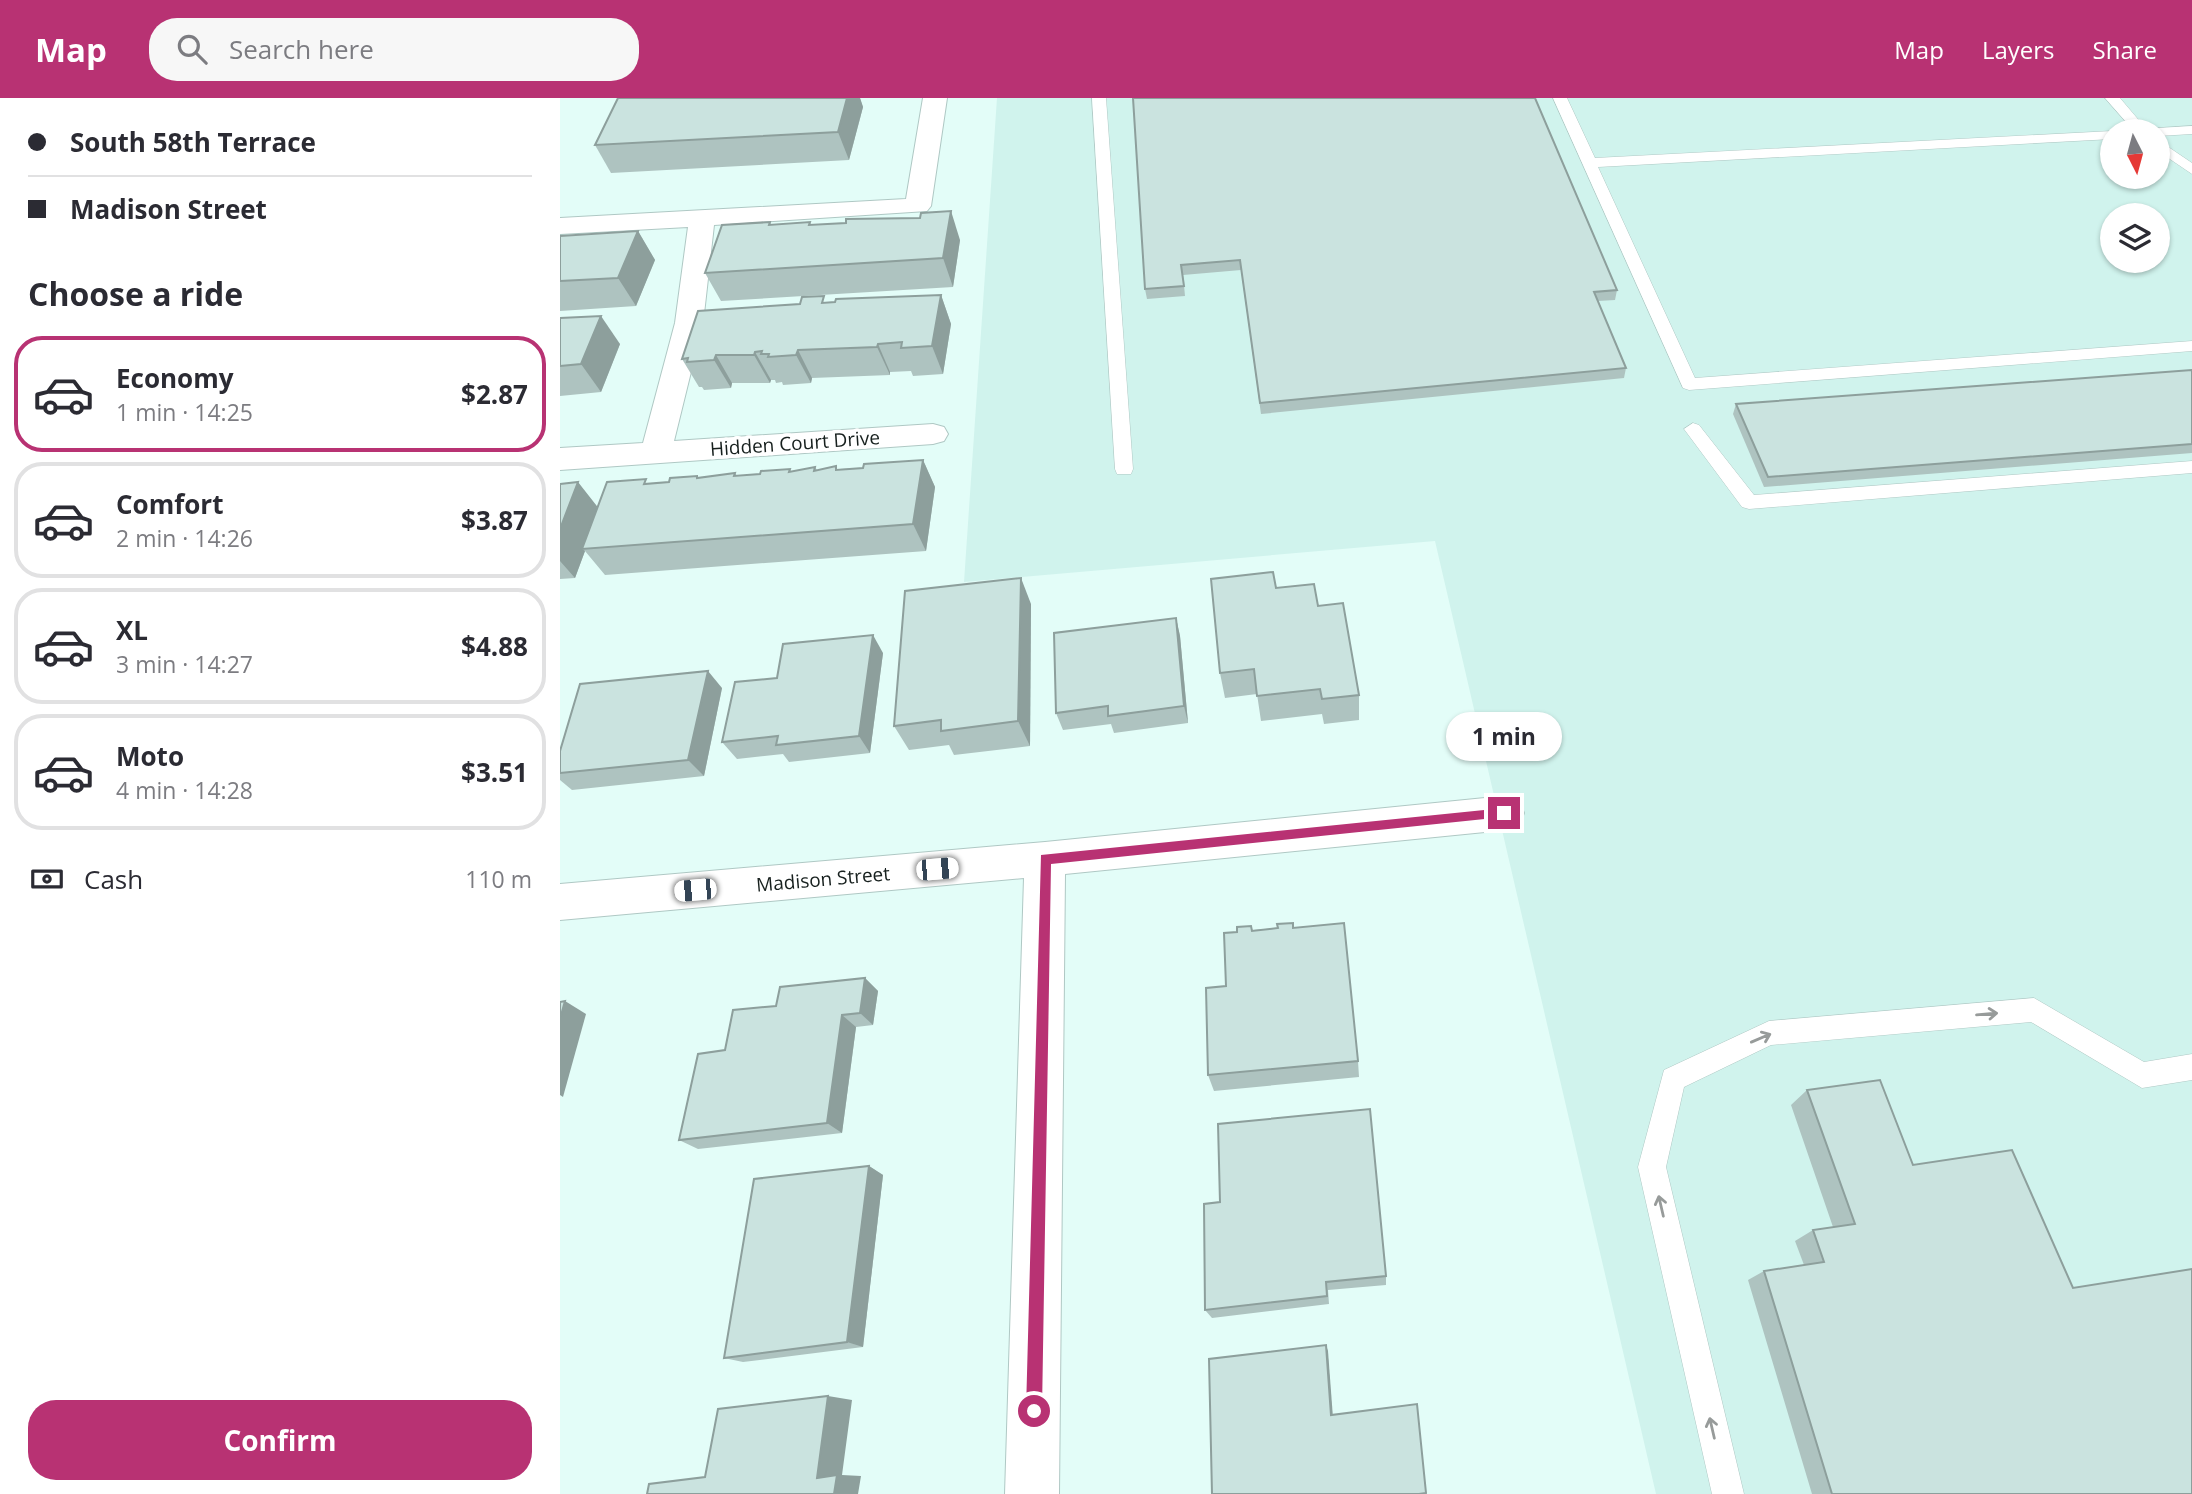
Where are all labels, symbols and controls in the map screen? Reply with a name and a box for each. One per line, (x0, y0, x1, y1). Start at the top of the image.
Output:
search box (149, 18, 639, 81)
text: Map (35, 27, 107, 72)
icon: search (173, 30, 211, 68)
text: Search here (229, 31, 374, 67)
text: Map (1894, 33, 1944, 66)
text: Layers (1982, 33, 2055, 66)
text: Share (2093, 33, 2157, 66)
north arrow (2100, 119, 2170, 189)
map controls (2100, 119, 2170, 273)
text: South 58th Terrace (70, 124, 316, 160)
text: Madison Street (70, 191, 267, 227)
button: layers (2100, 203, 2170, 273)
text: Choose a ride (28, 272, 243, 315)
text: Economy (116, 360, 234, 396)
icon: car (32, 363, 95, 426)
text: $2.87 (461, 376, 528, 412)
text: 1 min · 14:25 (116, 396, 253, 428)
street label: Hidden Court Drive (709, 424, 881, 462)
text: Comfort (116, 486, 223, 522)
icon: car (32, 489, 95, 552)
text: $3.87 (461, 502, 528, 538)
text: 2 min · 14:26 (116, 522, 253, 554)
text: XL (116, 612, 148, 648)
icon: car (32, 615, 95, 678)
text: $4.88 (461, 628, 528, 664)
text: 3 min · 14:27 (116, 648, 253, 680)
callout: 1 min (1446, 712, 1562, 760)
text: 1 min (1472, 720, 1536, 752)
text: Moto (116, 738, 184, 774)
icon: car (32, 741, 95, 804)
text: $3.51 (461, 754, 528, 790)
text: 4 min · 14:28 (116, 774, 253, 806)
route end (1488, 797, 1520, 829)
car (916, 857, 959, 881)
icon: cash (28, 860, 66, 898)
street label: Madison Street (755, 860, 891, 898)
text: Cash (84, 861, 143, 897)
text: 110 m (465, 863, 532, 895)
car (674, 878, 717, 902)
one-way arrow (1975, 1007, 1997, 1020)
one-way arrow (1750, 1031, 1771, 1044)
one-way arrow (1653, 1195, 1667, 1218)
route start (1018, 1395, 1050, 1427)
button: Confirm (28, 1400, 532, 1480)
one-way arrow (1705, 1417, 1718, 1439)

